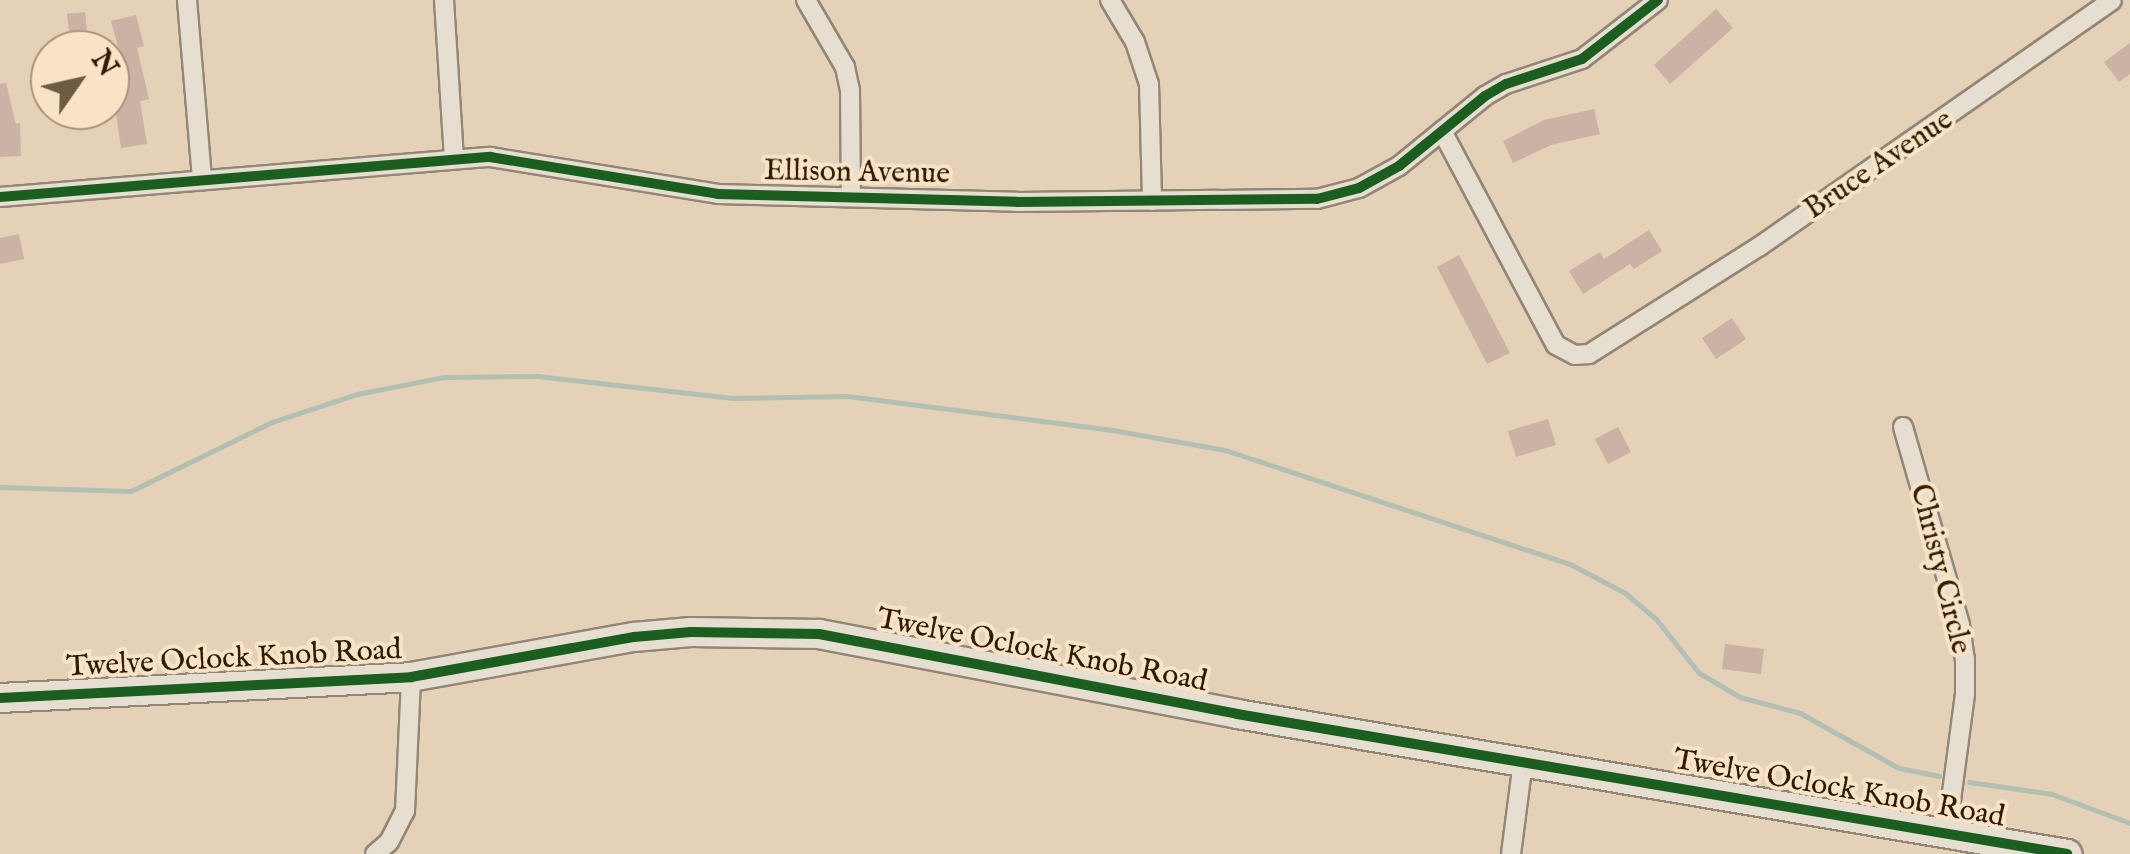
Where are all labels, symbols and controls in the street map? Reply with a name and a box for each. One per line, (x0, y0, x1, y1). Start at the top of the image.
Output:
north arrow (30, 30, 130, 130)
text: N (82, 44, 125, 84)
street label: Bruce Avenue (1798, 102, 1960, 228)
street label: Ellison Avenue (764, 153, 950, 193)
street label: Christy Circle (1902, 480, 1978, 658)
street label: Twelve Oclock Knob Road (874, 601, 1210, 701)
street label: Twelve Oclock Knob Road (65, 632, 403, 686)
street label: Twelve Oclock Knob Road (1671, 742, 2007, 836)

